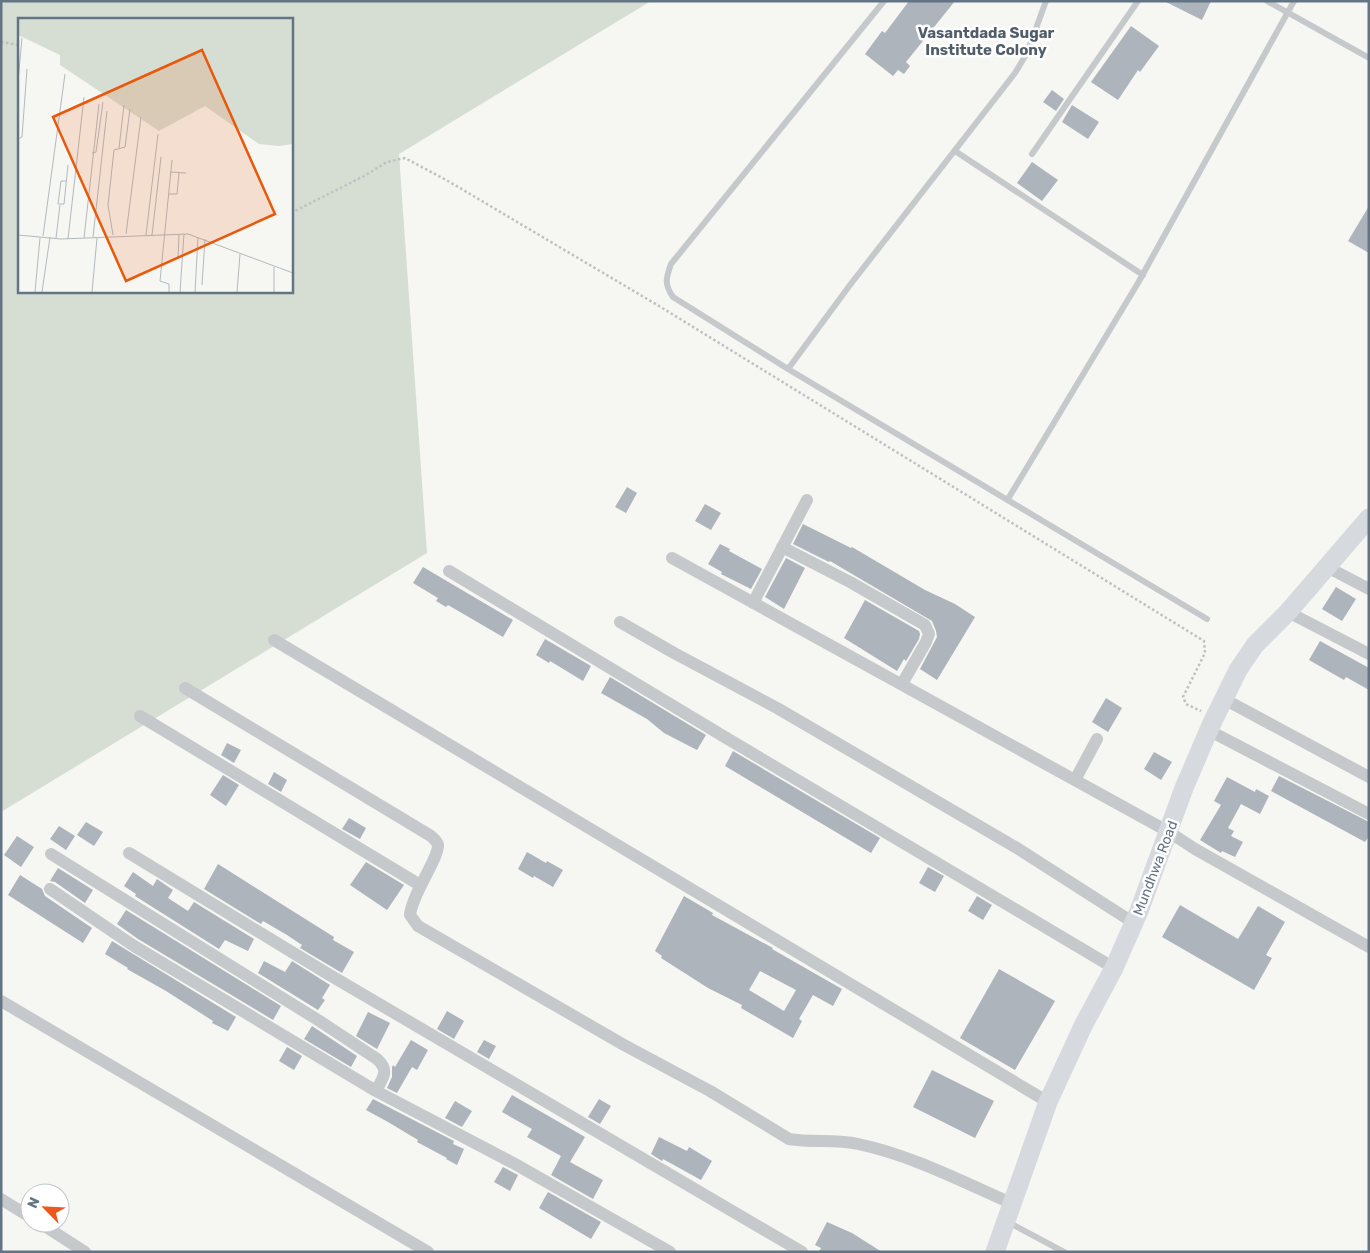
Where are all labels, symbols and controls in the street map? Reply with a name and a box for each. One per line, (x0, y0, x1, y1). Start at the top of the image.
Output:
inset map (18, 18, 292, 292)
district label: Vasantdada Sugar Institute Colony (918, 24, 1055, 59)
street label: Mundhwa Road (1130, 818, 1181, 918)
north arrow (20, 1183, 70, 1233)
text: N (24, 1195, 43, 1211)

